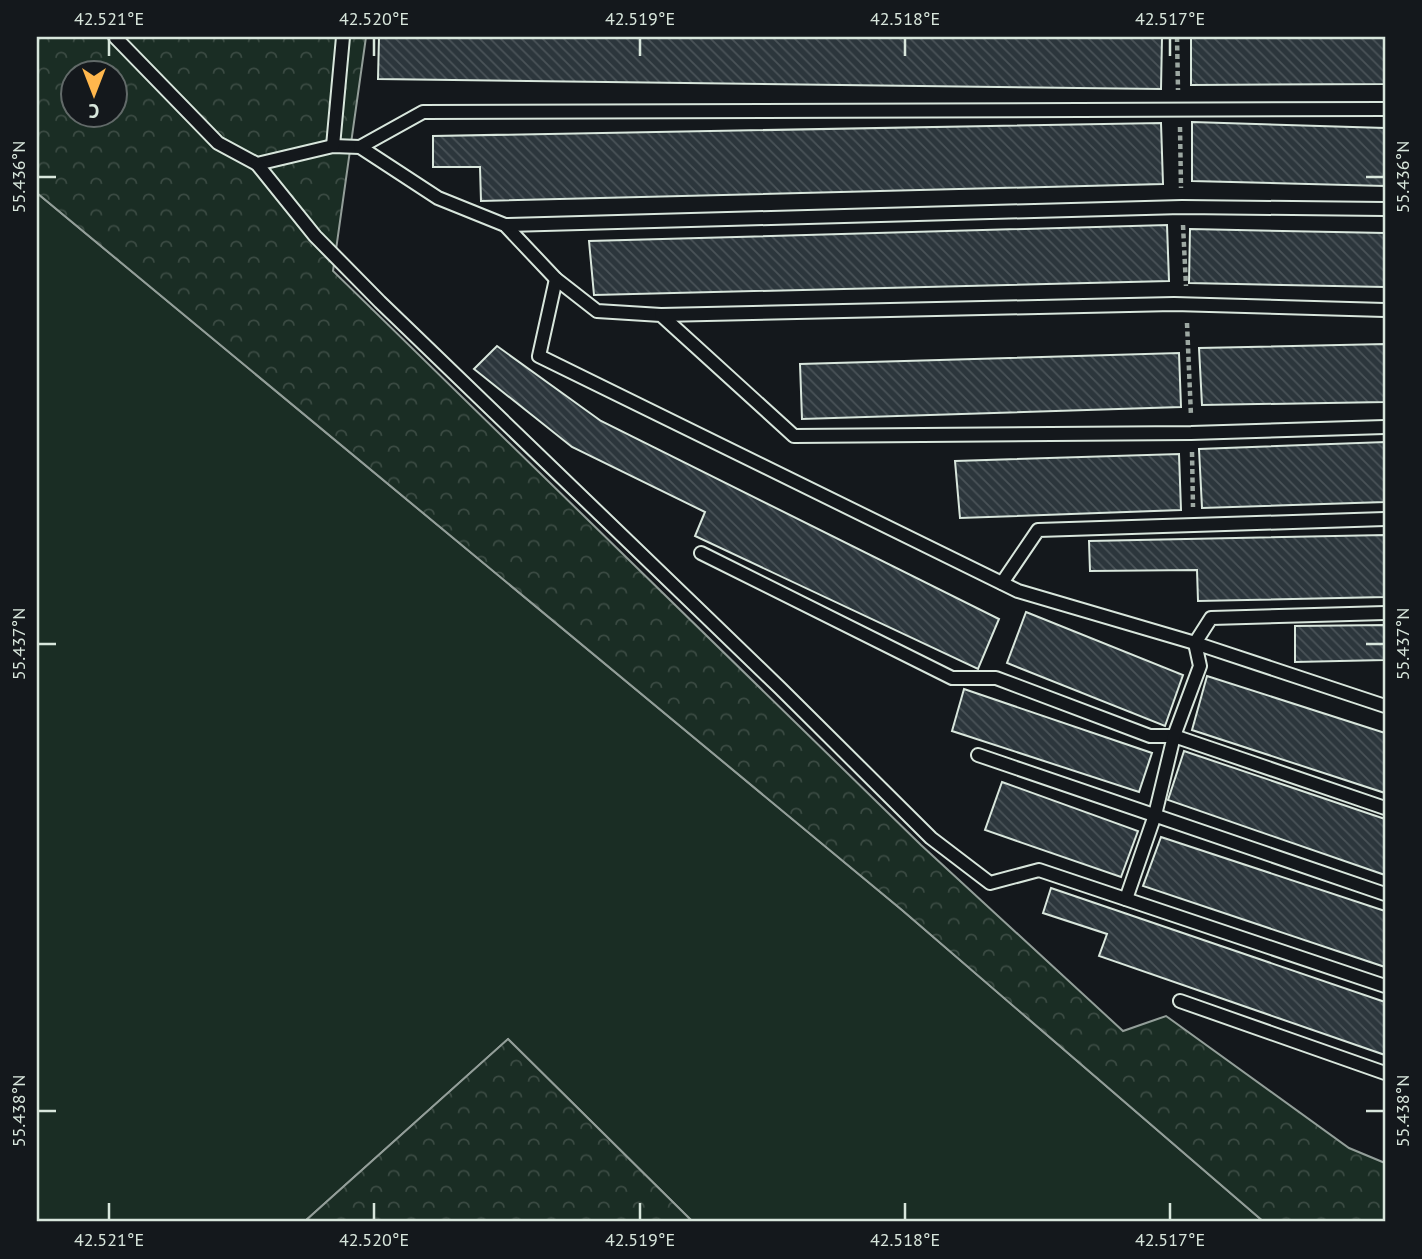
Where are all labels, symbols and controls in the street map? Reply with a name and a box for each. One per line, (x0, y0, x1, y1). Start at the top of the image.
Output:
text: 42.521°E (74, 7, 144, 30)
text: 42.520°E (339, 7, 409, 30)
text: 42.519°E (605, 7, 675, 30)
text: 42.518°E (870, 7, 940, 30)
text: 42.517°E (1135, 7, 1205, 30)
north arrow (60, 60, 130, 130)
text: С (88, 99, 99, 123)
text: 55.436°N (7, 141, 30, 213)
text: 55.436°N (1391, 141, 1414, 213)
text: 55.437°N (7, 608, 30, 680)
text: 55.437°N (1391, 608, 1414, 680)
text: 55.438°N (7, 1075, 30, 1147)
text: 55.438°N (1391, 1075, 1414, 1147)
text: 42.521°E (74, 1228, 144, 1251)
text: 42.520°E (339, 1228, 409, 1251)
text: 42.519°E (605, 1228, 675, 1251)
text: 42.518°E (870, 1228, 940, 1251)
text: 42.517°E (1135, 1228, 1205, 1251)

